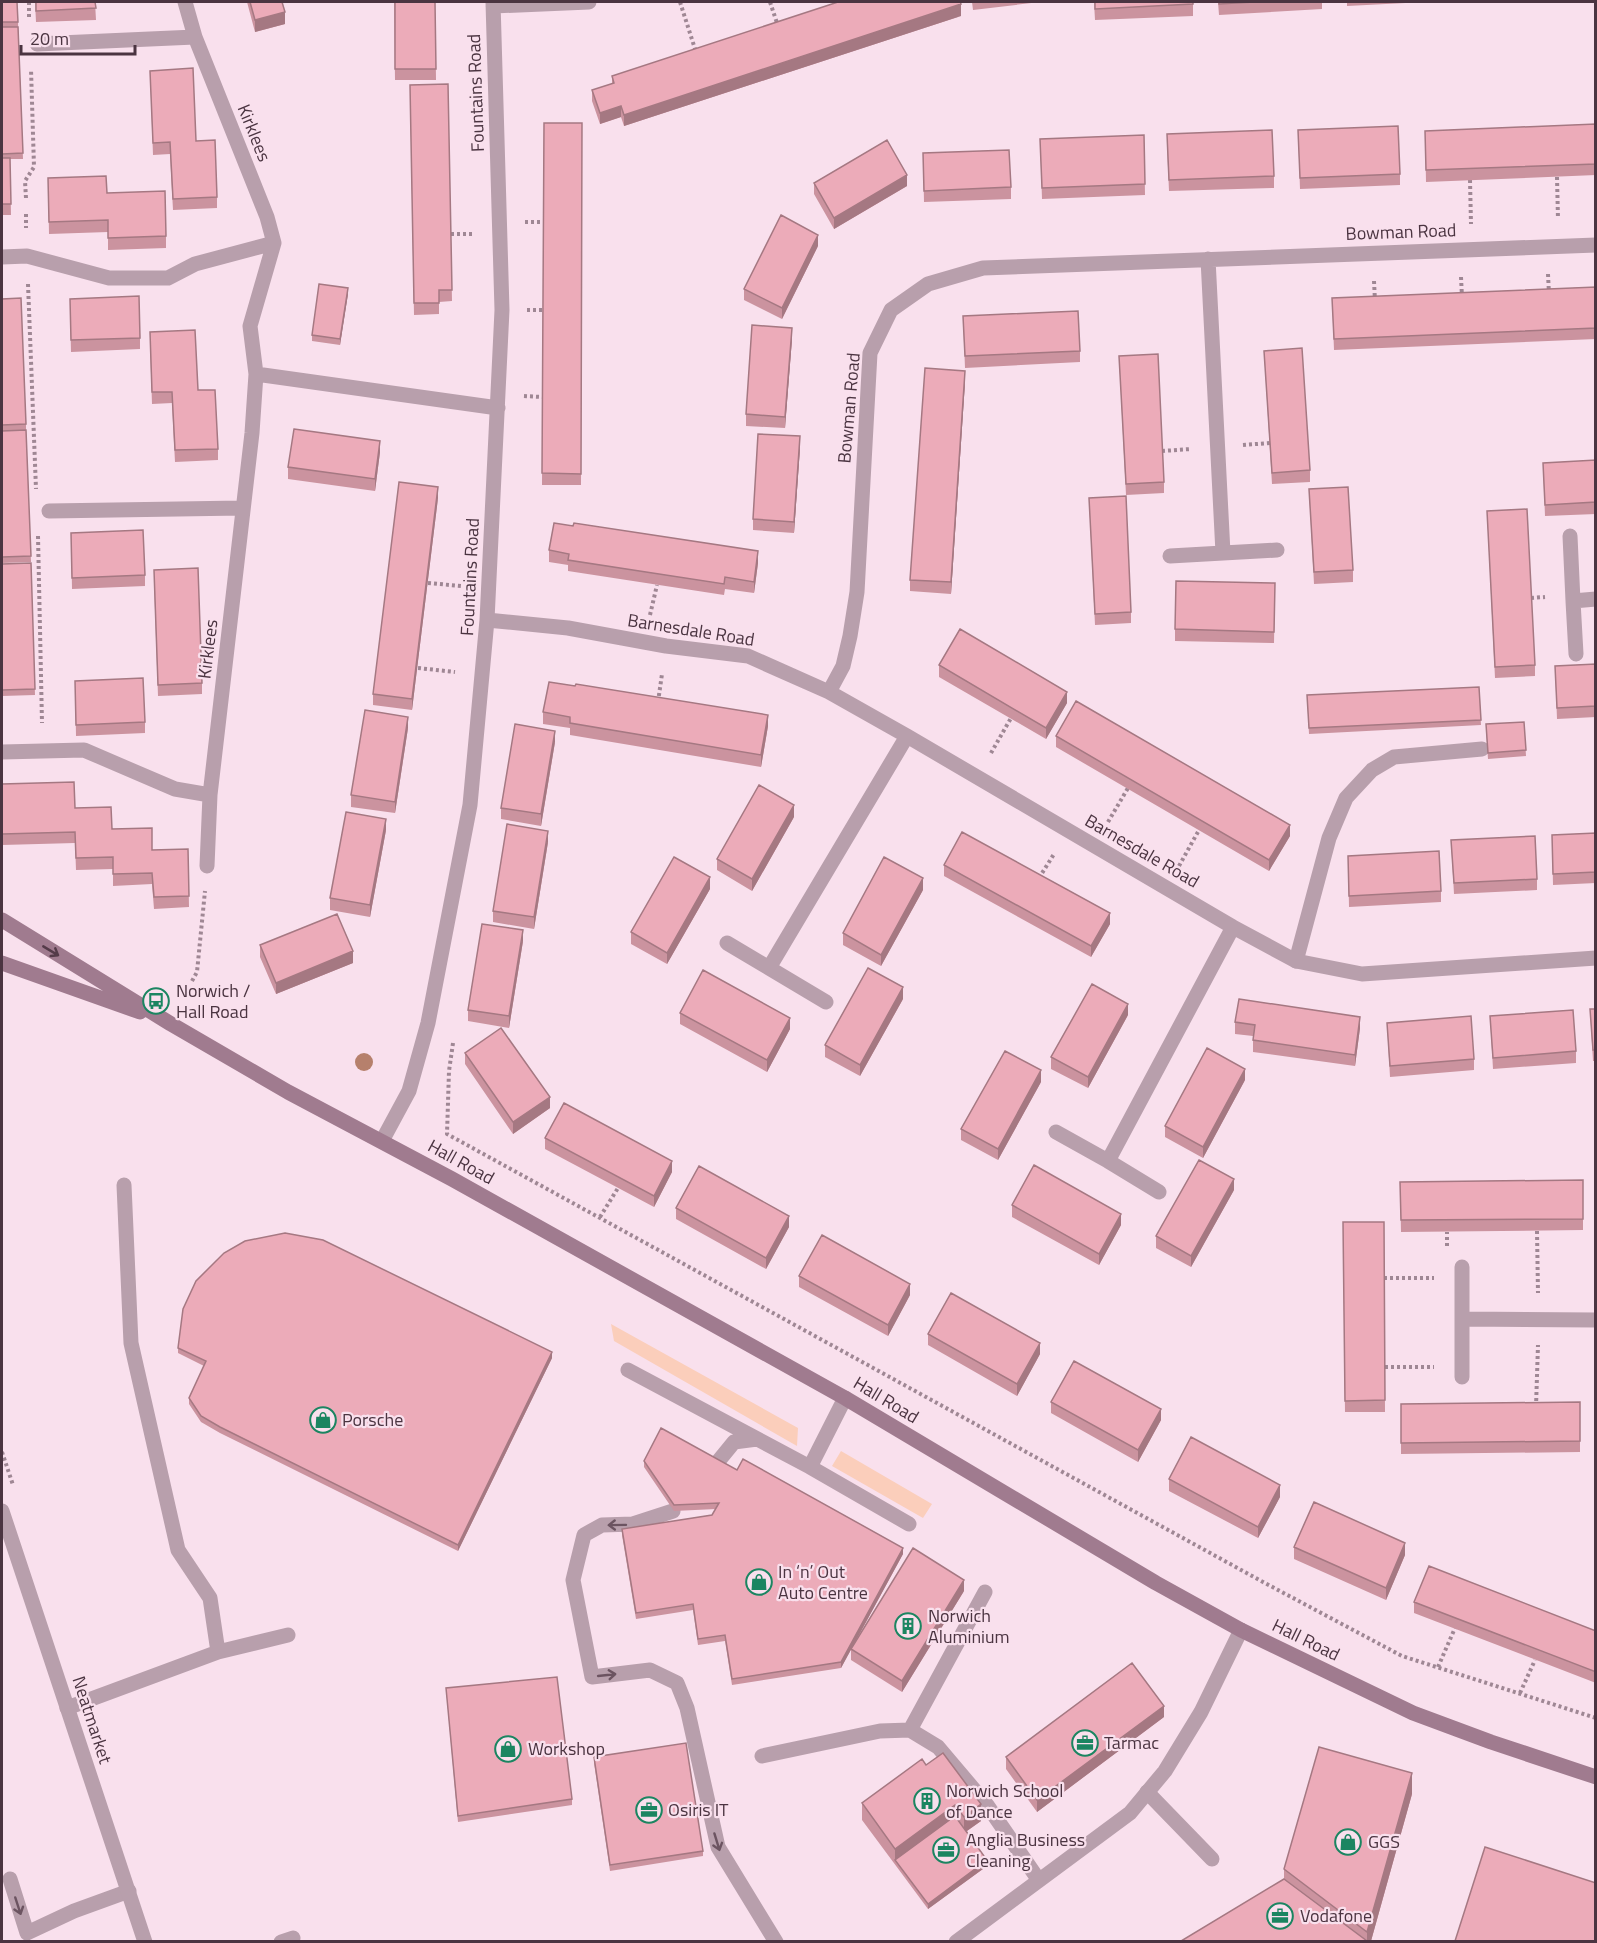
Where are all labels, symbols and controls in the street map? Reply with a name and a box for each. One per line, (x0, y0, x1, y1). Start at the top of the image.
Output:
scale bar (21, 18, 135, 56)
text: 20 m (30, 25, 69, 52)
street label: Fountains Road (460, 34, 491, 152)
street label: Kirklees (231, 100, 278, 166)
street label: Bowman Road (1345, 216, 1457, 247)
street label: Bowman Road (830, 352, 867, 464)
street label: Fountains Road (453, 517, 486, 637)
street label: Barnesdale Road (626, 606, 756, 653)
street label: Kirklees (190, 618, 225, 680)
street label: Barnesdale Road (1080, 807, 1205, 894)
one-way arrow (42, 945, 59, 957)
place label: Norwich / Hall Road (176, 977, 250, 1025)
bus stop icon: Norwich / Hall Road (141, 986, 171, 1016)
street label: Hall Road (423, 1132, 499, 1191)
street label: Hall Road (848, 1369, 924, 1430)
shop icon: Porsche (308, 1405, 338, 1435)
place label: Porsche (342, 1406, 403, 1433)
one-way arrow (608, 1519, 628, 1531)
place label: In ‘n’ Out Auto Centre (778, 1558, 868, 1606)
shop icon: In ‘n’ Out Auto Centre (744, 1567, 774, 1597)
place label: Norwich Aluminium (928, 1602, 1010, 1650)
building icon: Norwich Aluminium (893, 1611, 923, 1641)
street label: Hall Road (1268, 1612, 1345, 1668)
one-way arrow (596, 1669, 616, 1680)
street label: Neatmarket (66, 1673, 120, 1768)
office icon: Tarmac (1070, 1728, 1100, 1758)
place label: Tarmac (1104, 1729, 1159, 1756)
shop icon: Workshop (493, 1734, 523, 1764)
place label: Workshop (528, 1735, 605, 1762)
place label: Norwich School of Dance (946, 1777, 1063, 1825)
building icon: Norwich School of Dance (912, 1786, 942, 1816)
office icon: Osiris IT (634, 1795, 664, 1825)
place label: Osiris IT (668, 1796, 729, 1823)
place label: Anglia Business Cleaning (966, 1826, 1085, 1874)
shop icon: GGS (1333, 1827, 1363, 1857)
place label: GGS (1368, 1828, 1400, 1855)
one-way arrow (712, 1832, 723, 1851)
office icon: Anglia Business Cleaning (931, 1835, 961, 1865)
one-way arrow (13, 1896, 24, 1915)
office icon: Vodafone (1265, 1901, 1295, 1931)
place label: Vodafone (1300, 1902, 1372, 1929)

